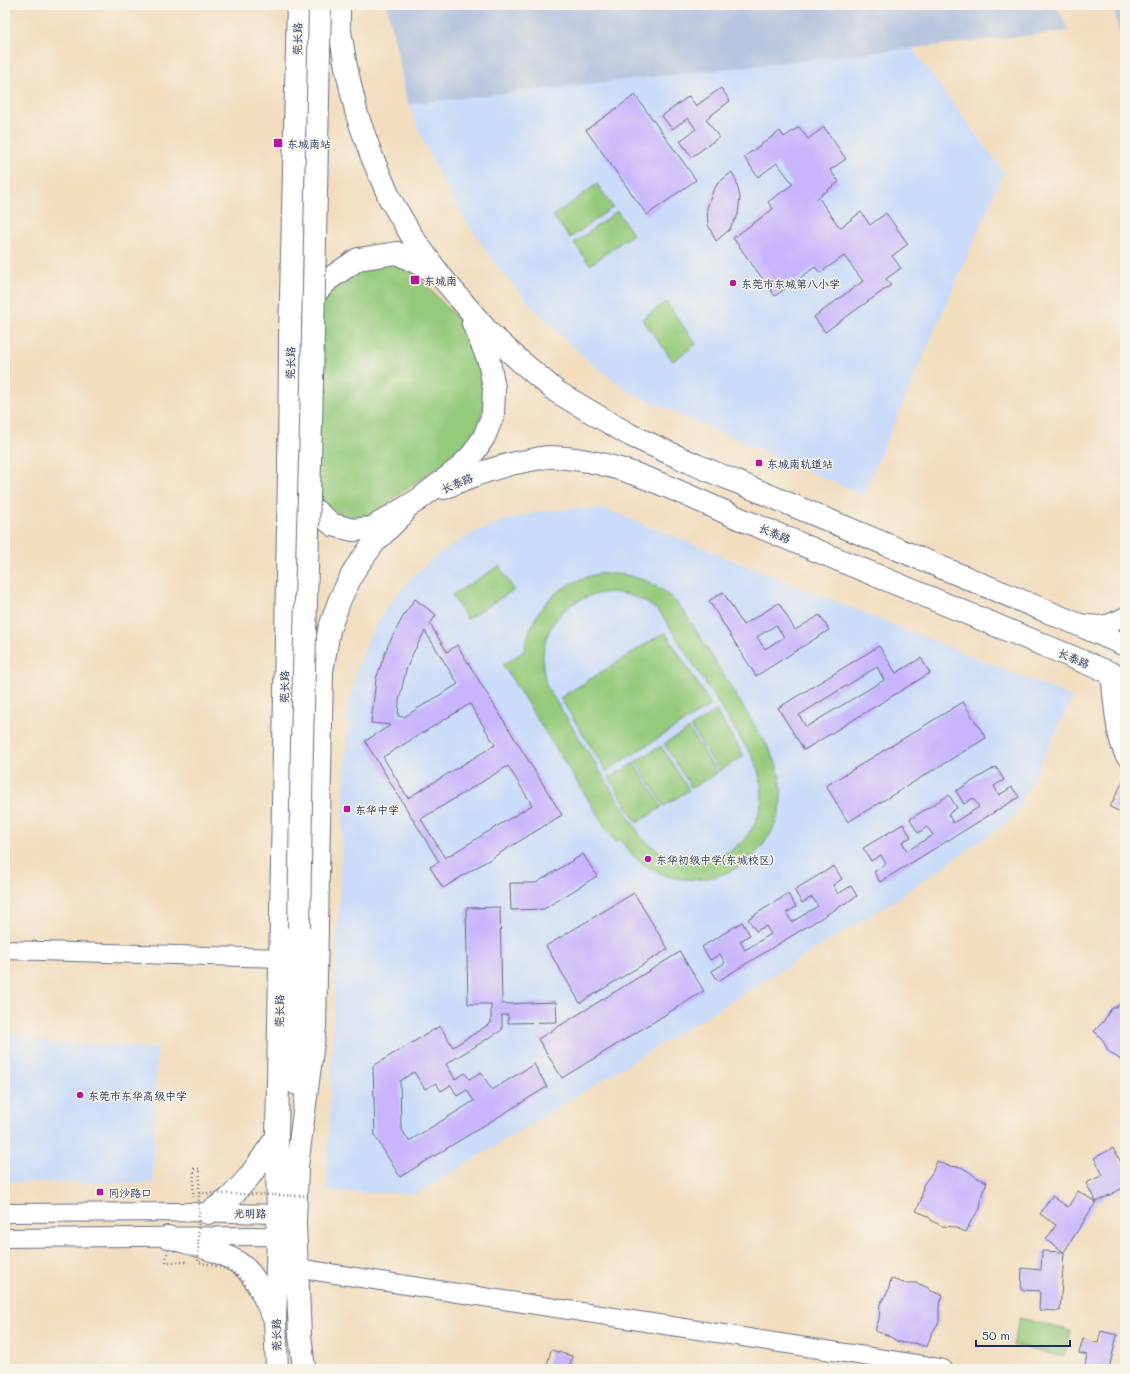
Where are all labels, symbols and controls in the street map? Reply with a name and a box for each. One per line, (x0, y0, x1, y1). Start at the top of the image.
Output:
street label: 莞长路 (289, 22, 305, 56)
place label: 东城南站 (287, 136, 331, 151)
marker: 东城南站 (272, 137, 284, 149)
place label: 东城南 (424, 273, 457, 288)
marker: 东城南 (409, 274, 421, 286)
place label: 东莞市东城第八小学 (741, 276, 840, 291)
marker: 东莞市东城第八小学 (728, 278, 738, 288)
street label: 莞长路 (282, 346, 298, 380)
place label: 东城南轨道站 (767, 456, 833, 471)
marker: 东城南轨道站 (754, 458, 764, 468)
street label: 长泰路 (439, 470, 475, 496)
street label: 长泰路 (757, 520, 793, 546)
street label: 长泰路 (1056, 645, 1092, 671)
street label: 莞长路 (276, 670, 292, 704)
place label: 东华中学 (355, 802, 399, 817)
marker: 东华中学 (342, 804, 352, 814)
place label: 东华初级中学(东城校区) (656, 852, 774, 867)
marker: 东华初级中学(东城校区) (643, 854, 653, 864)
street label: 莞长路 (271, 994, 287, 1028)
place label: 东莞市东华高级中学 (88, 1088, 187, 1103)
marker: 东莞市东华高级中学 (75, 1090, 85, 1100)
place label: 同沙路口 (108, 1185, 152, 1200)
marker: 同沙路口 (95, 1187, 105, 1197)
street label: 光明路 (233, 1205, 267, 1221)
street label: 莞长路 (268, 1318, 284, 1352)
scale bar (976, 1322, 1070, 1348)
text: 50 m (982, 1327, 1010, 1343)

